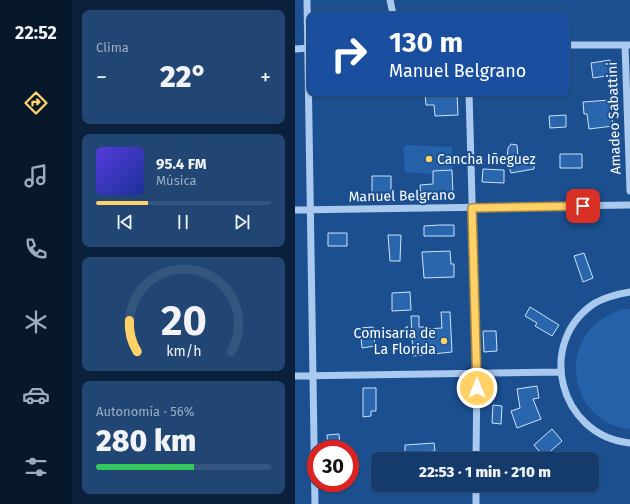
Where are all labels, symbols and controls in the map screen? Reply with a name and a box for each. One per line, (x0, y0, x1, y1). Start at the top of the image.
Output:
text: 22:52 (15, 22, 57, 44)
text: 130 m (389, 26, 463, 59)
icon: right (323, 28, 375, 80)
text: Clima (96, 40, 129, 55)
text: 22° (160, 59, 207, 95)
text: Manuel Belgrano (389, 60, 526, 82)
street label: Amadeo Sabattini (604, 61, 624, 175)
text: − (96, 64, 107, 91)
text: + (260, 64, 271, 91)
icon: directions (22, 89, 50, 117)
place label: Cancha Iñeguez (437, 151, 536, 168)
marker: Cancha Iñeguez (424, 154, 434, 164)
text: 95.4 FM (156, 155, 206, 173)
icon: music (22, 162, 50, 190)
text: Música (156, 173, 197, 188)
street label: Manuel Belgrano (348, 187, 456, 205)
pin (566, 189, 600, 223)
icon: arrive (572, 195, 594, 217)
icon: previous (114, 211, 136, 233)
icon: pause (172, 211, 194, 233)
icon: next (231, 211, 253, 233)
icon: phone (22, 235, 50, 263)
text: 20 (161, 296, 206, 346)
icon: climate (22, 308, 50, 336)
place label: Comisaría de La Florida (354, 325, 436, 358)
marker: Comisaría de La Florida (439, 336, 449, 346)
text: km/h (166, 342, 201, 359)
position arrow (456, 367, 498, 409)
icon: car (22, 381, 50, 409)
text: Autonomía · 56% (96, 404, 194, 419)
text: 280 km (96, 423, 196, 459)
speed limit sign: 30 (307, 440, 359, 492)
icon: filters (22, 453, 50, 481)
text: 22:53 · 1 min · 210 m (419, 463, 551, 481)

